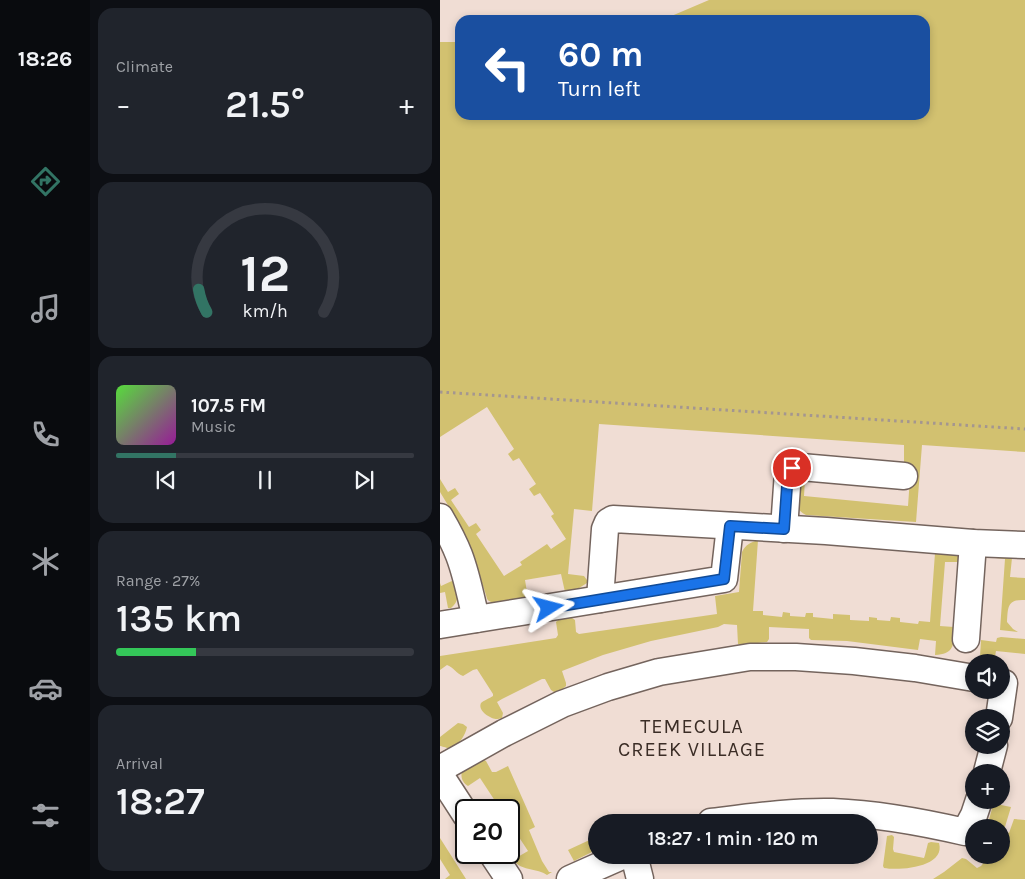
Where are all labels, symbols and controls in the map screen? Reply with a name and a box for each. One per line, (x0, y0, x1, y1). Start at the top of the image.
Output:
text: 60 m (558, 34, 643, 75)
icon: left (475, 35, 540, 100)
text: 18:26 (18, 46, 72, 72)
text: Climate (116, 57, 173, 76)
text: Turn left (558, 76, 641, 102)
text: 21.5° (225, 82, 305, 127)
text: − (116, 88, 131, 121)
text: + (399, 88, 414, 121)
icon: directions (28, 164, 63, 199)
text: 12 (240, 243, 290, 304)
icon: music (28, 291, 63, 326)
text: km/h (242, 301, 288, 322)
text: 107.5 FM (191, 395, 266, 417)
icon: phone (28, 417, 63, 452)
text: Music (191, 417, 236, 436)
pin (771, 447, 813, 489)
icon: arrive (778, 454, 806, 482)
icon: previous (152, 466, 180, 494)
icon: pause (251, 466, 279, 494)
icon: next (350, 466, 378, 494)
icon: climate (28, 544, 63, 579)
text: Range · 27% (116, 571, 200, 590)
position arrow (522, 581, 574, 633)
text: 135 km (116, 596, 242, 641)
map controls (965, 654, 1010, 864)
button: sound (965, 654, 1010, 699)
icon: car (28, 671, 63, 706)
button: layers (965, 709, 1010, 754)
district label: TEMECULA CREEK VILLAGE (618, 715, 766, 761)
text: Arrival (116, 754, 163, 773)
button: + (965, 764, 1010, 809)
text: 18:27 (116, 779, 205, 824)
icon: filters (28, 798, 63, 833)
speed limit sign: 20 (455, 799, 520, 864)
button: − (965, 819, 1010, 864)
text: 18:27 · 1 min · 120 m (648, 828, 818, 850)

